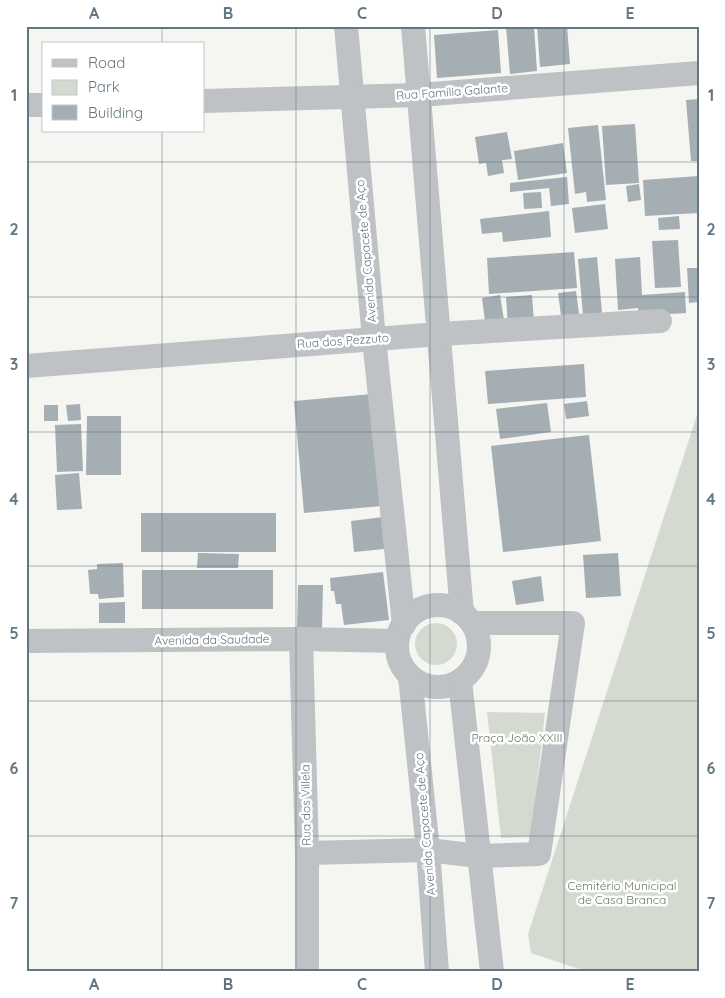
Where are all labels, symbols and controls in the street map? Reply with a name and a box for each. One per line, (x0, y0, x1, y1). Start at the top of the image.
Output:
text: A (89, 3, 100, 23)
text: B (223, 3, 233, 23)
text: C (357, 3, 367, 23)
text: D (491, 3, 503, 23)
text: E (625, 3, 635, 23)
legend (42, 42, 205, 132)
text: Road (88, 53, 125, 72)
text: Park (88, 77, 120, 96)
street label: Rua Família Galante (396, 80, 509, 103)
text: 1 (11, 85, 17, 105)
text: 1 (708, 85, 714, 105)
text: Building (88, 103, 143, 122)
street label: Avenida Capacete de Aço (352, 179, 379, 323)
text: 2 (9, 219, 19, 239)
text: 2 (706, 219, 716, 239)
street label: Rua dos Pezzuto (296, 330, 389, 351)
text: 3 (10, 354, 18, 374)
text: 3 (707, 354, 715, 374)
text: 4 (9, 489, 19, 509)
text: 4 (706, 489, 716, 509)
text: 5 (9, 623, 19, 643)
text: 5 (706, 623, 716, 643)
street label: Avenida da Saudade (154, 631, 270, 648)
park label: Praça João XXIII (471, 730, 563, 745)
street label: Avenida Capacete de Aço (411, 752, 438, 896)
text: 6 (10, 758, 19, 778)
text: 6 (707, 758, 716, 778)
street label: Rua dos Villela (297, 764, 314, 846)
park label: Cemitério Municipal de Casa Branca (568, 878, 676, 907)
text: 7 (10, 893, 19, 913)
text: 7 (707, 893, 716, 913)
text: A (89, 974, 100, 994)
text: B (223, 974, 233, 994)
text: C (357, 974, 367, 994)
text: D (491, 974, 503, 994)
text: E (625, 974, 635, 994)

